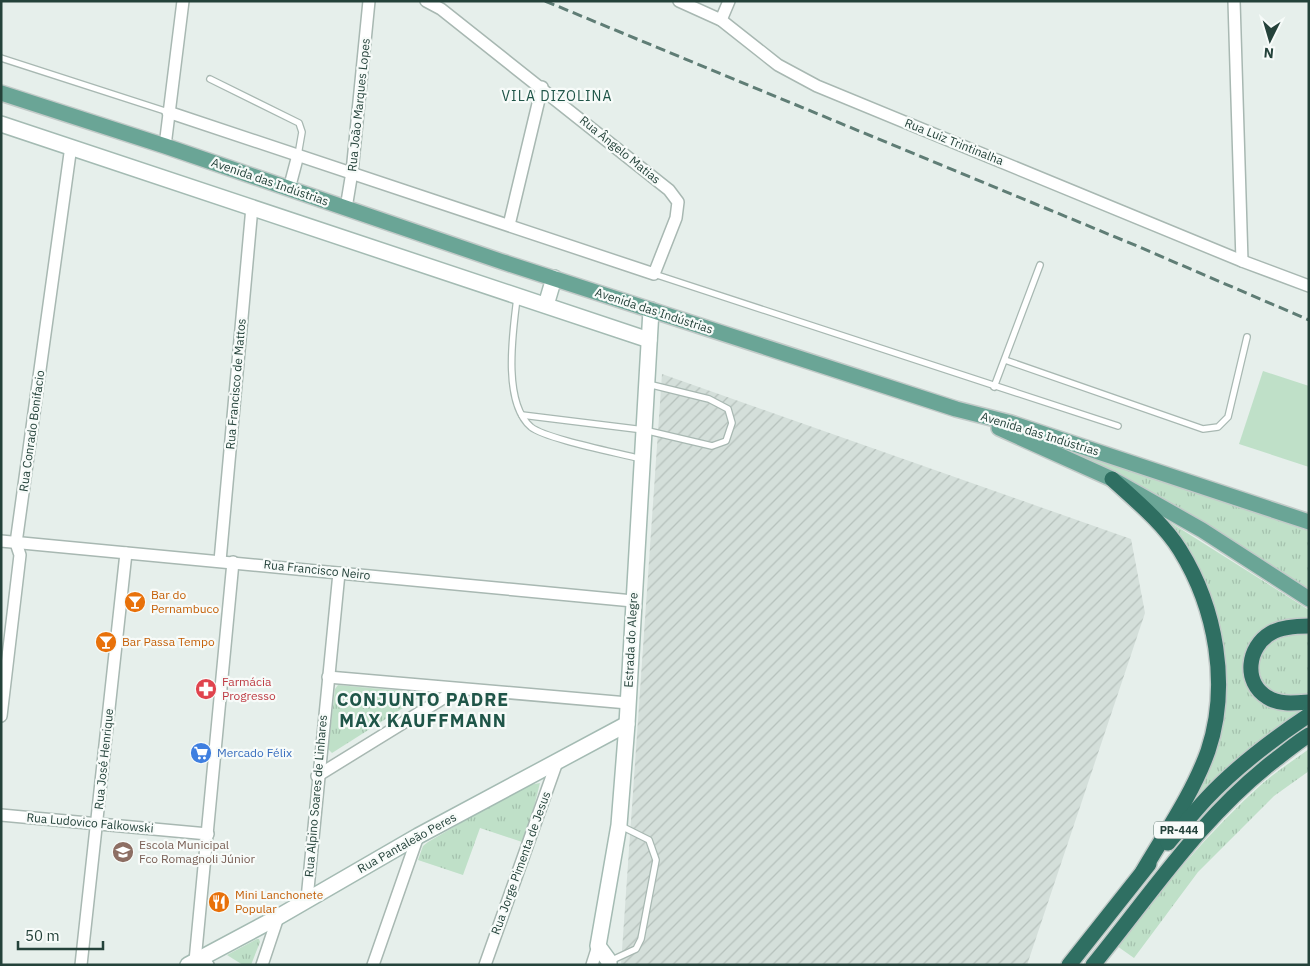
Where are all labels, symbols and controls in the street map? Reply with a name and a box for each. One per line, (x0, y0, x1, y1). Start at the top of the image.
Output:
north arrow (1245, 15, 1295, 65)
street label: Rua João Marques Lopes (344, 37, 373, 172)
text: N (1263, 44, 1275, 62)
district label: VILA DIZOLINA (502, 87, 613, 105)
street label: Rua Ângelo Matias (577, 112, 664, 187)
street label: Rua Luiz Trintinalha (903, 115, 1006, 168)
street label: Avenida das Indústrias (210, 154, 331, 209)
street label: Avenida das Indústrias (593, 284, 715, 337)
street label: Rua Francisco de Mattos (222, 318, 249, 450)
street label: Rua Conrado Bonifacio (16, 369, 47, 493)
street label: Avenida das Indústrias (979, 408, 1101, 459)
street label: Rua Francisco Neiro (263, 556, 371, 583)
place label: Bar do Pernambuco (151, 587, 219, 616)
bar icon: Bar do Pernambuco (123, 590, 147, 614)
street label: Estrada do Alegre (621, 592, 641, 688)
bar icon: Bar Passa Tempo (94, 630, 118, 654)
place label: Bar Passa Tempo (122, 634, 215, 649)
place label: Farmácia Progresso (222, 674, 276, 703)
pharmacy icon: Farmácia Progresso (194, 677, 218, 701)
district label: CONJUNTO PADRE MAX KAUFFMANN (337, 688, 509, 732)
street label: Rua José Henrique (91, 707, 116, 810)
street label: Rua Alpino Soares de Linhares (301, 714, 330, 878)
supermarket icon: Mercado Félix (189, 741, 213, 765)
place label: Mercado Félix (217, 745, 292, 760)
street label: Rua Jorge Pimenta de Jesus (488, 789, 554, 937)
street label: Rua Ludovico Falkowski (26, 809, 154, 836)
street label: Rua Pantaleão Peres (355, 809, 459, 876)
road number: PR-444 (1154, 822, 1204, 838)
place label: Escola Municipal Fco Romagnoli Júnior (139, 837, 255, 866)
school or university icon: Escola Municipal Fco Romagnoli Júnior (111, 840, 135, 864)
place label: Mini Lanchonete Popular (235, 887, 324, 916)
restaurant icon: Mini Lanchonete Popular (207, 890, 231, 914)
scale bar (18, 918, 102, 950)
text: 50 m (25, 926, 60, 945)

